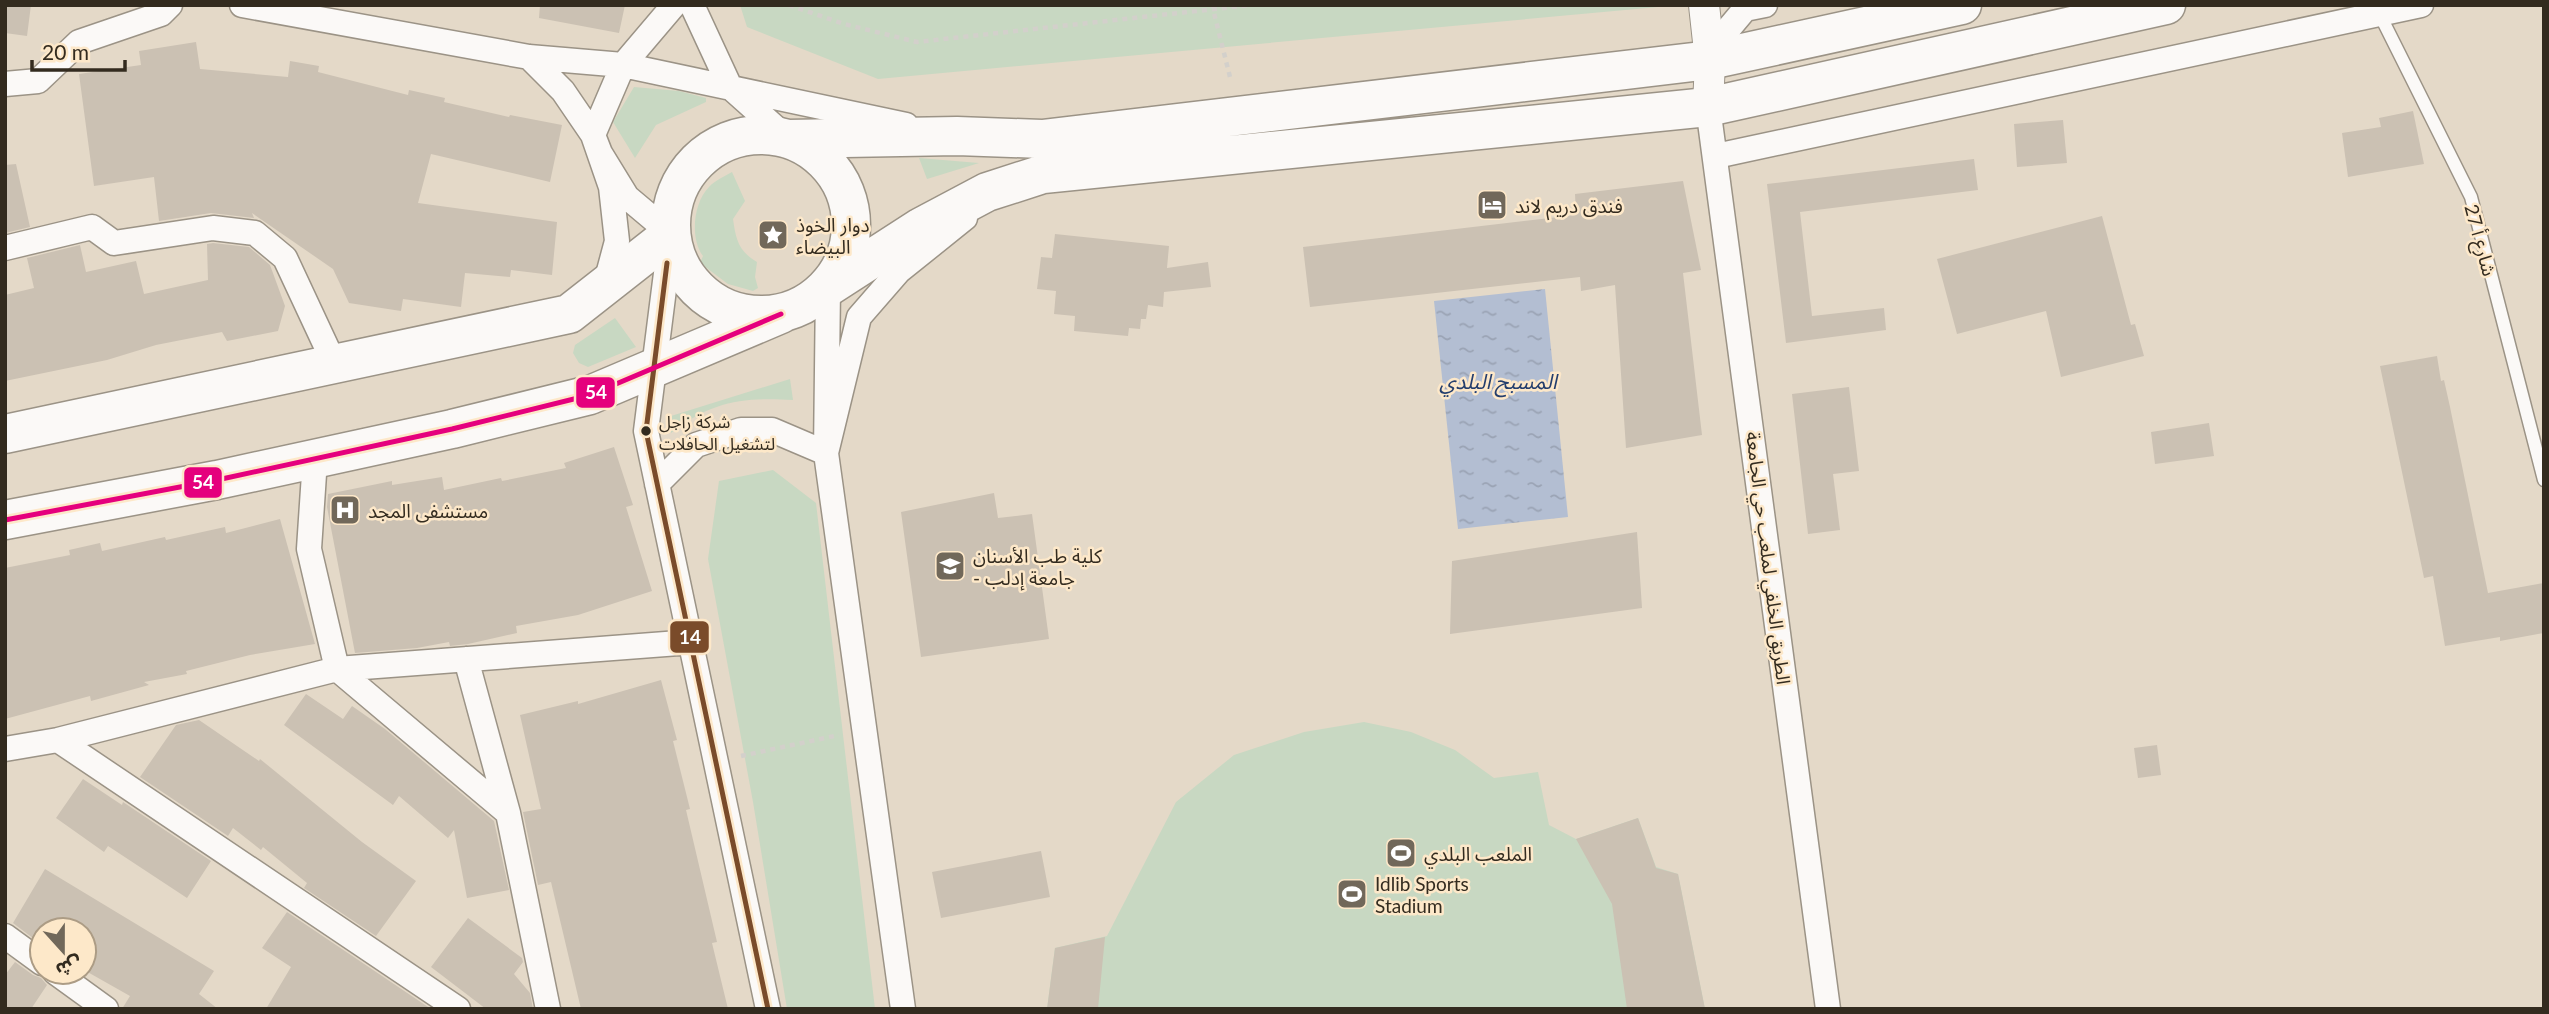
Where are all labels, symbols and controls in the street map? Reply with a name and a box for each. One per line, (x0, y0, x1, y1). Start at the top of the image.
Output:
scale bar (32, 28, 124, 72)
text: 20 m (42, 39, 89, 64)
hotel icon: فندق دريم لاند (1475, 188, 1509, 222)
place label: فندق دريم لاند (1515, 194, 1623, 221)
street label: شارع أ 27 (2458, 202, 2502, 279)
place label: دوار الخوذ البيضاء (796, 213, 870, 258)
place icon: دوار الخوذ البيضاء (756, 218, 790, 252)
water label: المسبح البلدي (1439, 368, 1559, 398)
line badge: 54 (575, 376, 616, 409)
text: 54 (585, 380, 607, 403)
place label: شركة زاجل لتشغيل الحافلات (659, 411, 775, 455)
marker: شركة زاجل لتشغيل الحافلات (639, 424, 653, 438)
street label: الطريق الخلفي لملعب حي الجامعة (1738, 430, 1796, 686)
line badge: 54 (183, 466, 223, 499)
text: 54 (192, 470, 214, 493)
hospital icon: مستشفى المجد (328, 493, 362, 527)
place label: مستشفى المجد (368, 499, 488, 523)
place label: كلية طب الأسنان - جامعة إدلب (973, 544, 1103, 591)
school or university icon: كلية طب الأسنان - جامعة إدلب (933, 549, 967, 583)
line badge: 14 (669, 620, 710, 654)
text: 14 (679, 625, 701, 648)
sports icon: الملعب البلدي (1384, 836, 1418, 870)
place label: الملعب البلدي (1424, 842, 1532, 869)
place label: Idlib Sports Stadium (1375, 872, 1469, 917)
sports icon: Idlib Sports Stadium (1335, 877, 1369, 911)
north arrow (28, 916, 98, 986)
text: ش (53, 952, 86, 983)

